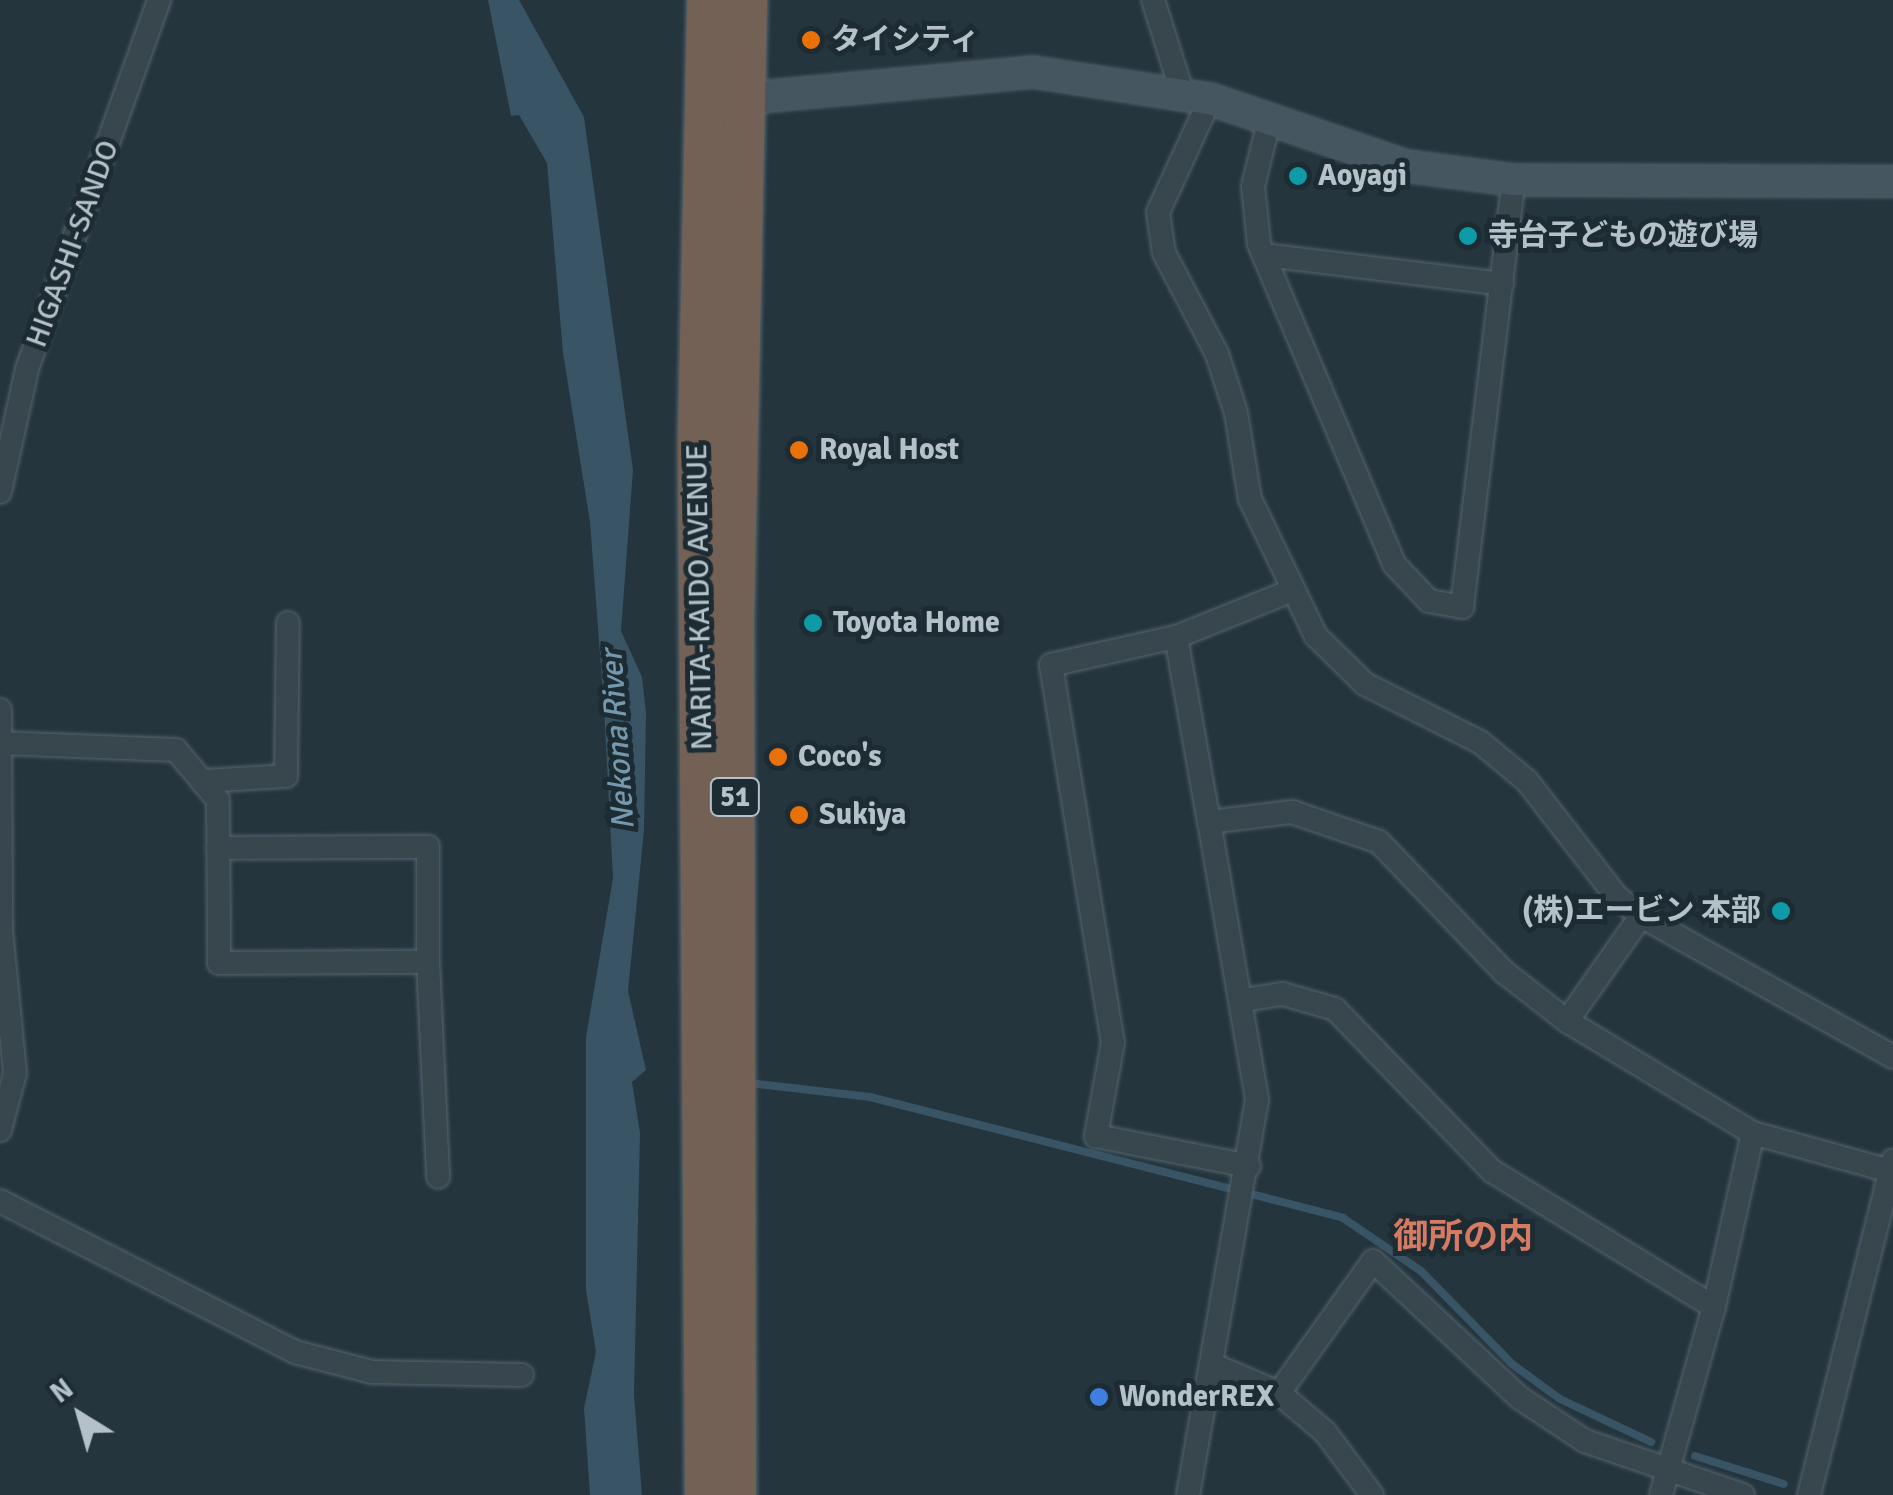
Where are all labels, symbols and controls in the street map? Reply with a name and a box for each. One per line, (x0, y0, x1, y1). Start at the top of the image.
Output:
place label: タイシティ (831, 22, 981, 58)
marker: タイシティ (800, 29, 822, 51)
street label: HIGASHI-SANDO (19, 136, 127, 352)
place label: Aoyagi (1318, 158, 1407, 194)
marker: Aoyagi (1287, 165, 1309, 187)
place label: 寺台子どもの遊び場 (1488, 218, 1758, 254)
marker: 寺台子どもの遊び場 (1457, 225, 1479, 247)
place label: Royal Host (819, 432, 959, 468)
marker: Royal Host (788, 439, 810, 461)
street label: NARITA-KAIDO AVENUE (679, 443, 721, 751)
place label: Toyota Home (833, 605, 1000, 641)
marker: Toyota Home (802, 612, 824, 634)
water label: Nekona River (593, 649, 643, 831)
place label: Coco's (798, 739, 882, 775)
marker: Coco's (767, 746, 789, 768)
road number: 51 (708, 774, 762, 820)
place label: Sukiya (819, 797, 906, 833)
marker: Sukiya (788, 804, 810, 826)
place label: (株)エービン 本部 (1522, 893, 1761, 929)
marker: (株)エービン 本部 (1770, 900, 1792, 922)
district label: 御所の内 (1393, 1216, 1533, 1258)
north arrow (30, 1365, 130, 1465)
text: N (44, 1372, 80, 1410)
place label: WonderREX (1119, 1379, 1274, 1415)
marker: WonderREX (1088, 1386, 1110, 1408)

